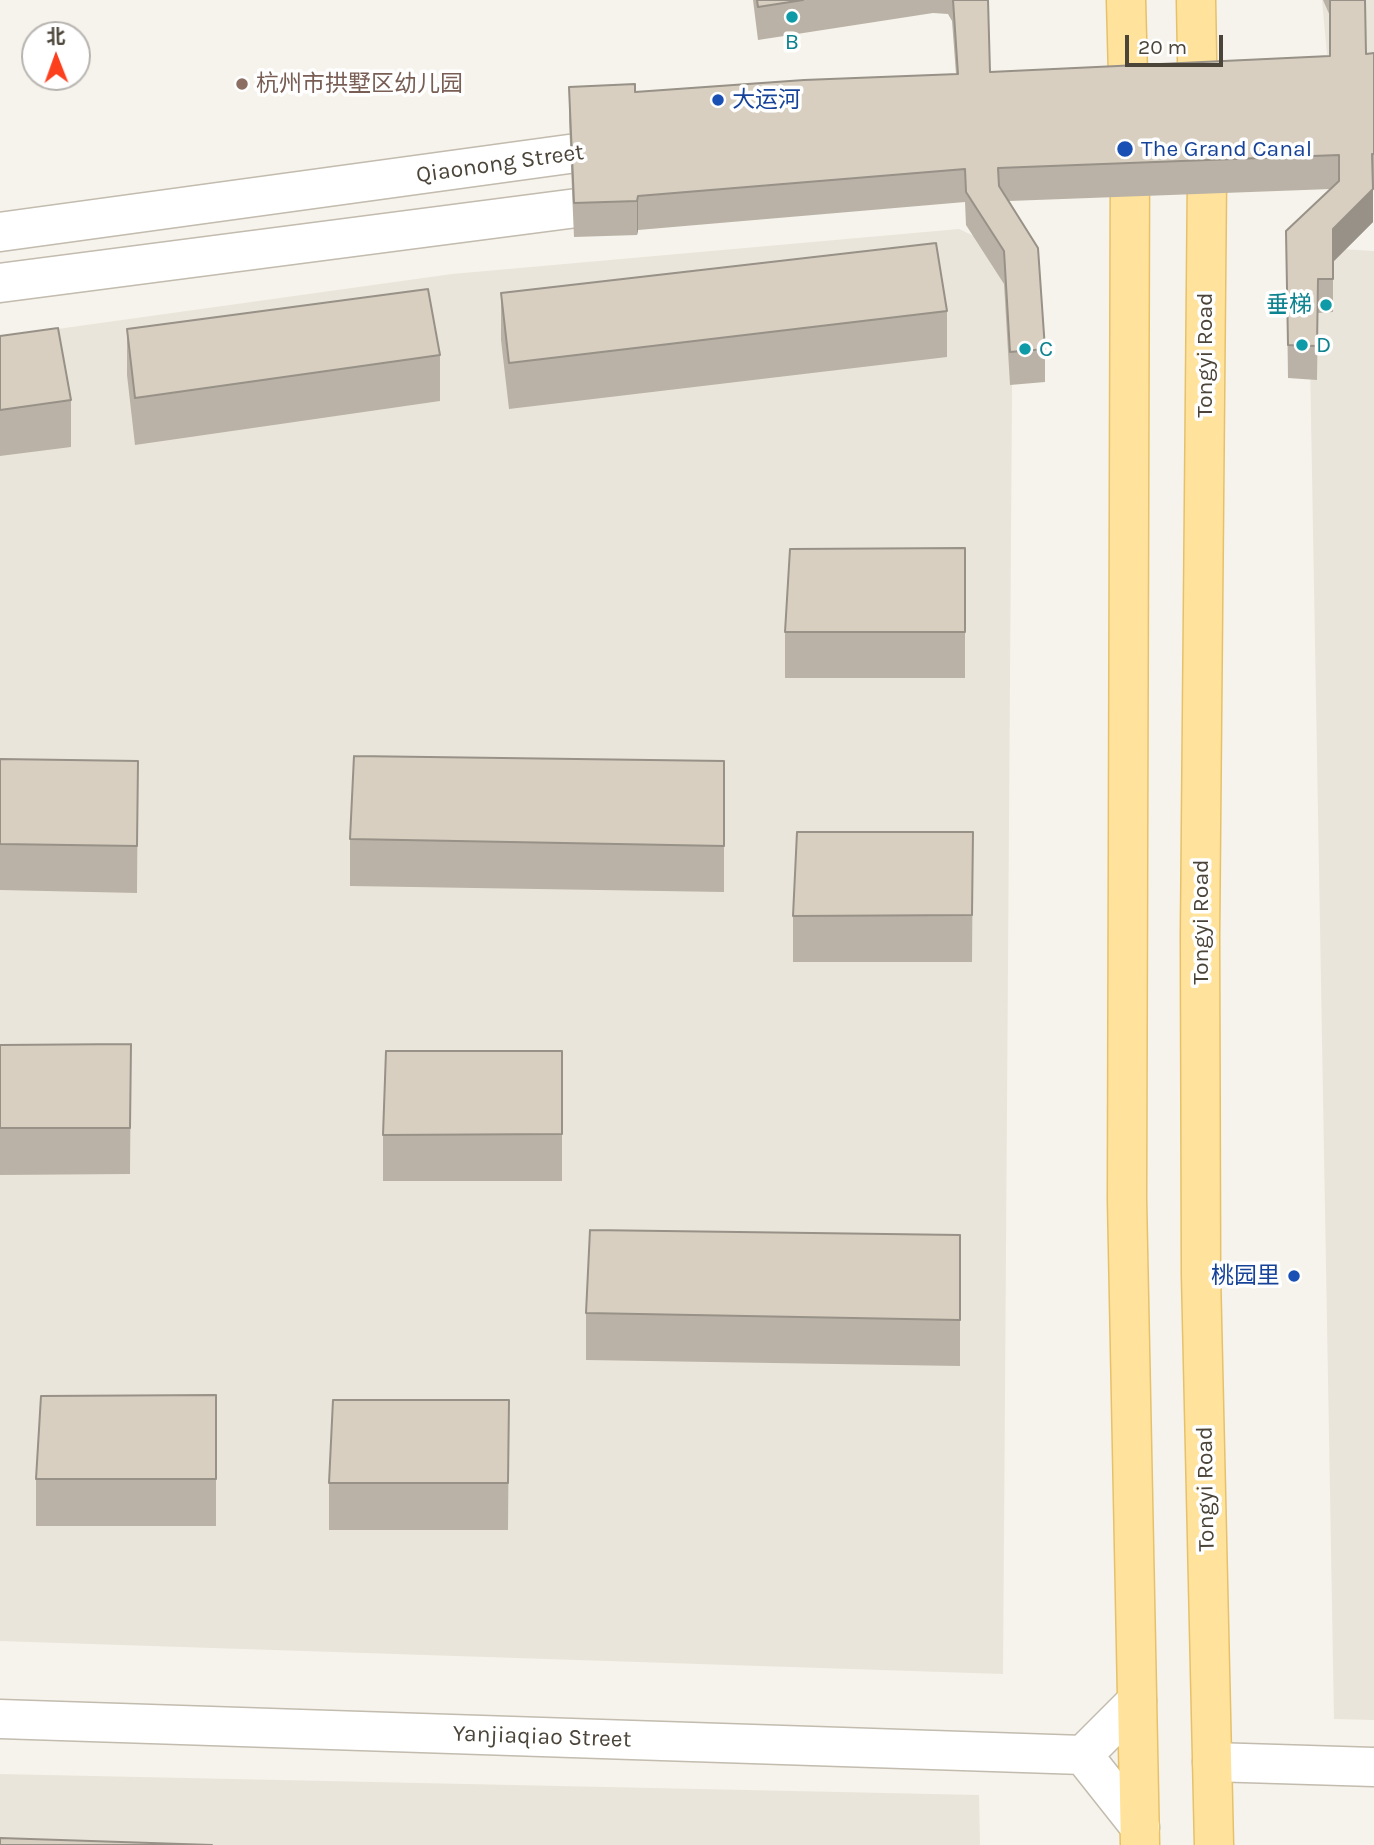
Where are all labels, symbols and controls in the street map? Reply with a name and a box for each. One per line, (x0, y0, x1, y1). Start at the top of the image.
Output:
marker: B (784, 9, 800, 25)
north arrow (21, 21, 91, 91)
scale bar (1129, 21, 1227, 65)
text: 北 (46, 26, 65, 48)
place label: B (785, 28, 799, 56)
text: 20 m (1138, 35, 1187, 59)
place label: 杭州市拱墅区幼儿园 (256, 70, 463, 98)
marker: 杭州市拱墅区幼儿园 (234, 76, 250, 92)
place label: 大运河 (732, 86, 801, 114)
marker: 大运河 (710, 92, 726, 108)
place label: The Grand Canal (1141, 135, 1312, 163)
street label: Qiaonong Street (414, 139, 586, 189)
marker: The Grand Canal (1115, 139, 1135, 159)
place label: 垂梯 (1266, 291, 1312, 319)
street label: Tongyi Road (1191, 292, 1219, 418)
marker: 垂梯 (1318, 297, 1334, 313)
place label: D (1316, 331, 1331, 359)
place label: C (1039, 335, 1053, 363)
marker: D (1294, 337, 1310, 353)
marker: C (1017, 341, 1033, 357)
street label: Tongyi Road (1187, 859, 1215, 985)
place label: 桃园里 (1211, 1262, 1280, 1290)
marker: 桃园里 (1286, 1268, 1302, 1284)
street label: Tongyi Road (1191, 1426, 1221, 1552)
street label: Yanjiaqiao Street (452, 1720, 632, 1754)

